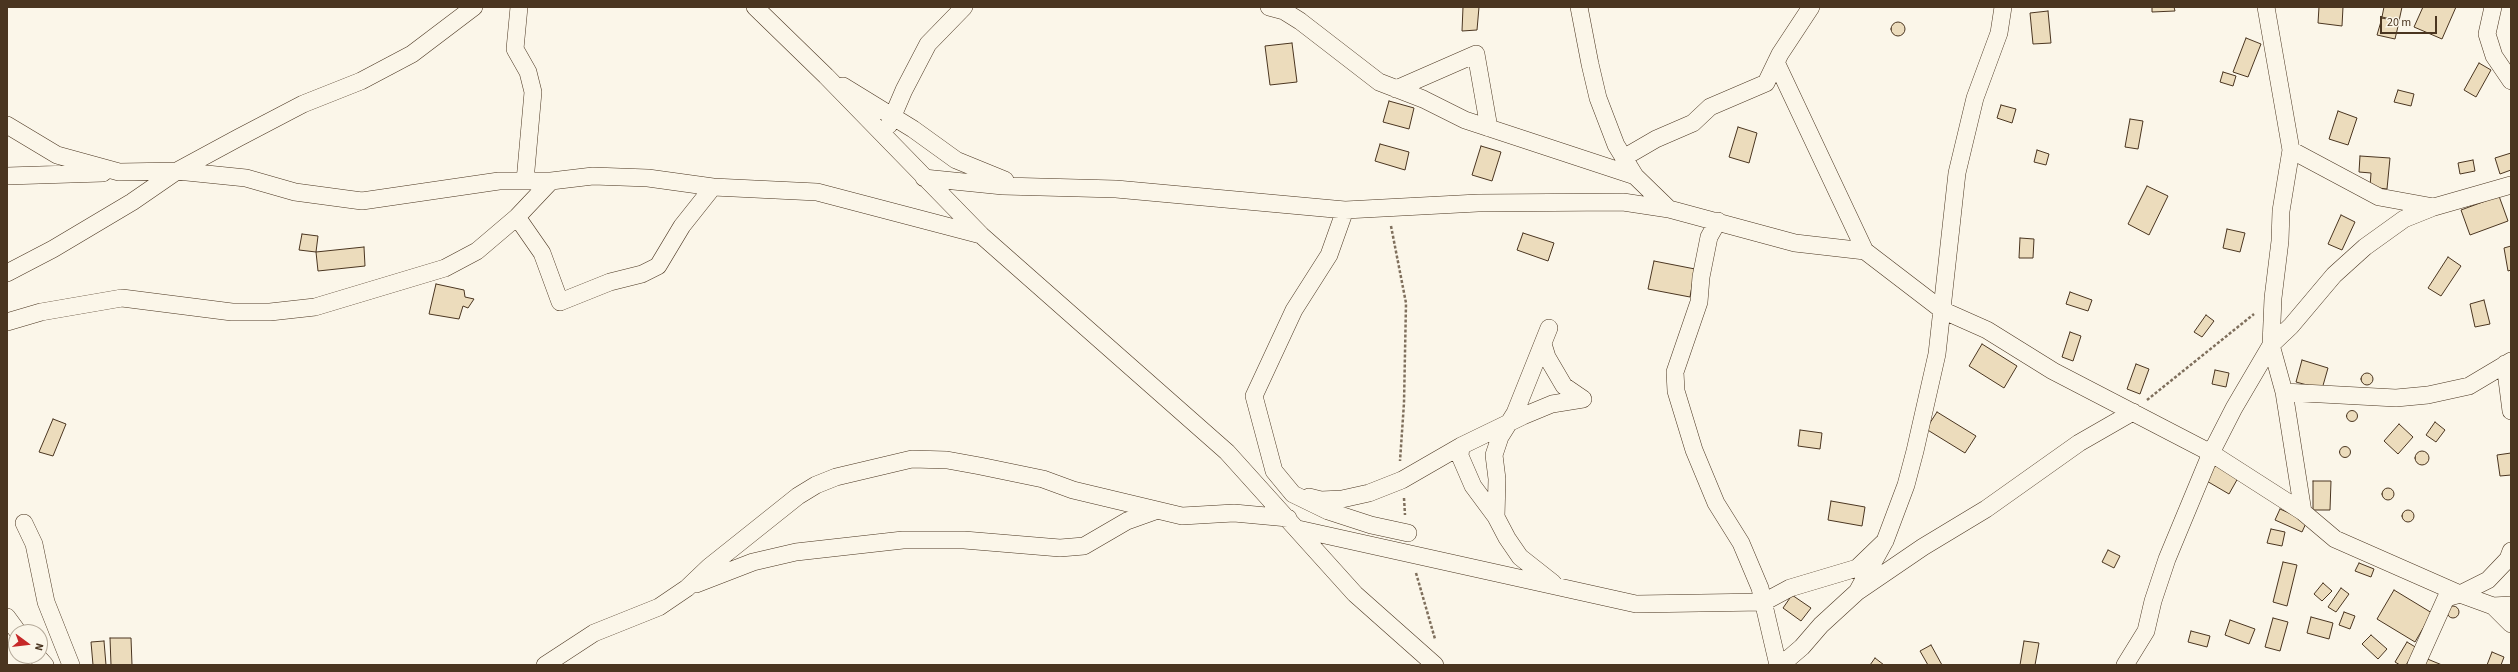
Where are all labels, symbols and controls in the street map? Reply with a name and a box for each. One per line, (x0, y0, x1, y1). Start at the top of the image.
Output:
scale bar (2382, 8, 2439, 34)
text: 20 m (2387, 14, 2411, 31)
north arrow (8, 624, 48, 664)
text: N (31, 641, 47, 652)

